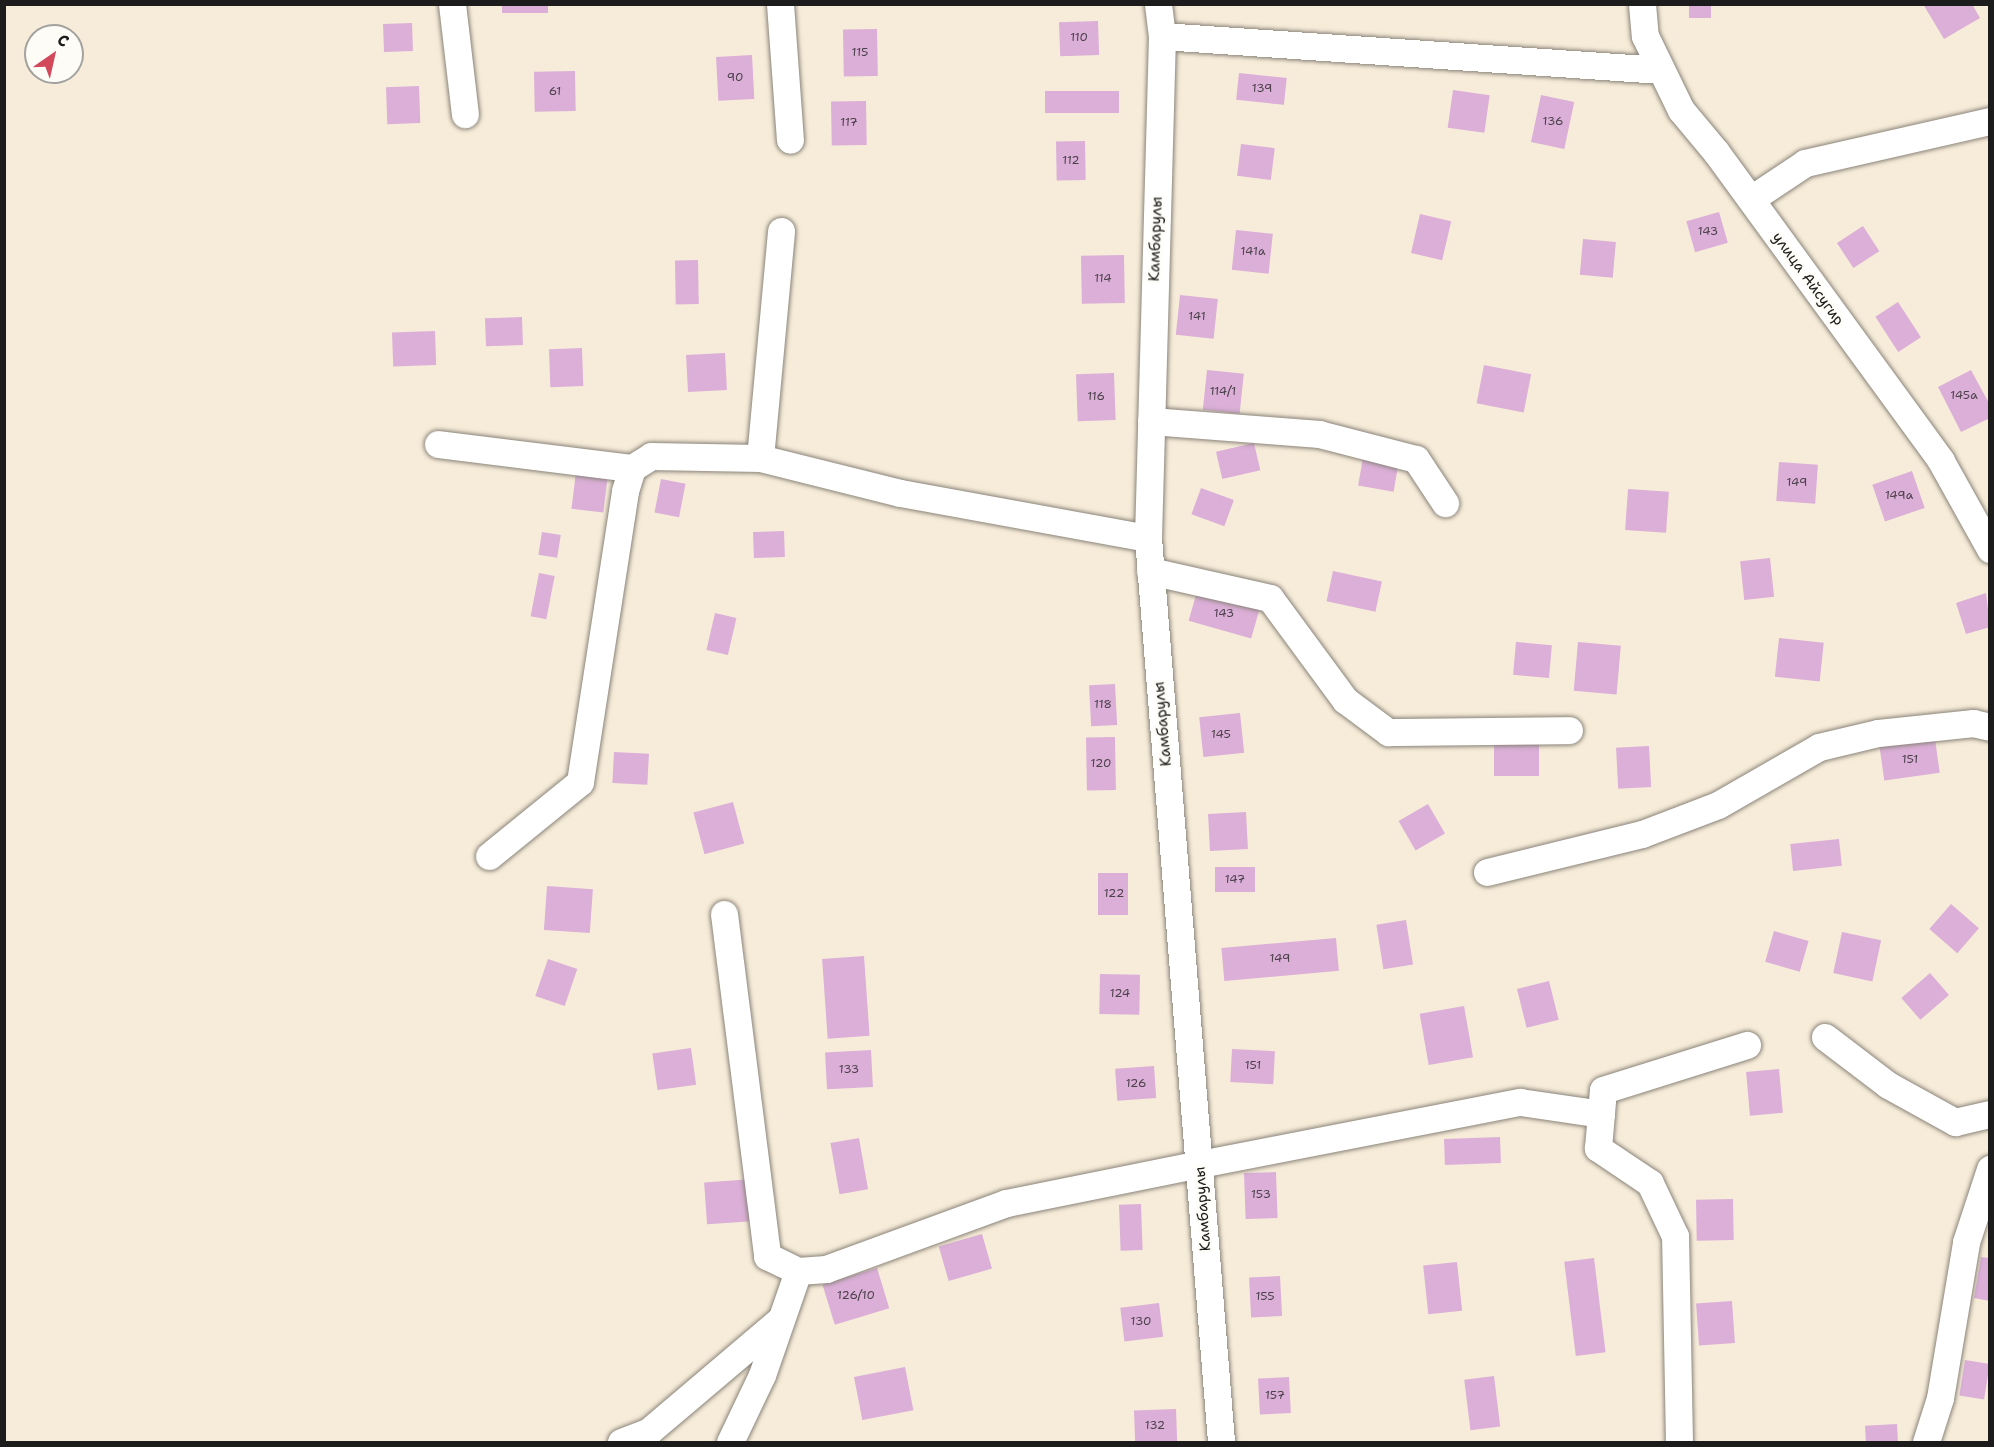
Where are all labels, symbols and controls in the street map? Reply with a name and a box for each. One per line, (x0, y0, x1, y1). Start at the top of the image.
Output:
north arrow (24, 24, 84, 84)
text: С (53, 29, 73, 52)
house number: 110 (1070, 31, 1088, 45)
house number: 115 (852, 46, 868, 60)
house number: 90 (727, 71, 743, 85)
house number: 139 (1252, 82, 1272, 96)
house number: 61 (549, 85, 561, 99)
house number: 136 (1543, 115, 1563, 129)
house number: 117 (840, 116, 858, 130)
house number: 112 (1062, 154, 1080, 168)
street label: Камбарулы (1146, 196, 1166, 282)
house number: 143 (1698, 225, 1718, 239)
street label: улица Айсугир (1768, 229, 1848, 329)
house number: 141а (1241, 245, 1265, 259)
house number: 114 (1094, 272, 1112, 286)
house number: 141 (1188, 310, 1206, 324)
house number: 114/1 (1210, 385, 1236, 399)
house number: 145а (1950, 389, 1978, 403)
house number: 116 (1087, 390, 1105, 404)
house number: 149 (1787, 476, 1807, 490)
house number: 149а (1885, 489, 1913, 503)
house number: 143 (1214, 607, 1234, 621)
street label: Камбарулы (1150, 681, 1176, 767)
house number: 118 (1094, 698, 1112, 712)
house number: 145 (1211, 728, 1231, 742)
house number: 151 (1902, 753, 1918, 767)
house number: 120 (1091, 757, 1111, 771)
house number: 147 (1225, 873, 1245, 887)
house number: 122 (1104, 887, 1124, 901)
house number: 149 (1270, 952, 1290, 966)
house number: 124 (1110, 987, 1130, 1001)
house number: 151 (1245, 1059, 1261, 1073)
house number: 133 (839, 1063, 859, 1077)
house number: 126 (1126, 1077, 1146, 1091)
street label: Камбарулы (1191, 1166, 1215, 1252)
house number: 153 (1251, 1188, 1271, 1202)
house number: 126/10 (837, 1289, 875, 1303)
house number: 155 (1255, 1290, 1275, 1304)
house number: 130 (1130, 1315, 1152, 1329)
house number: 157 (1265, 1389, 1285, 1403)
house number: 132 (1145, 1419, 1165, 1433)

